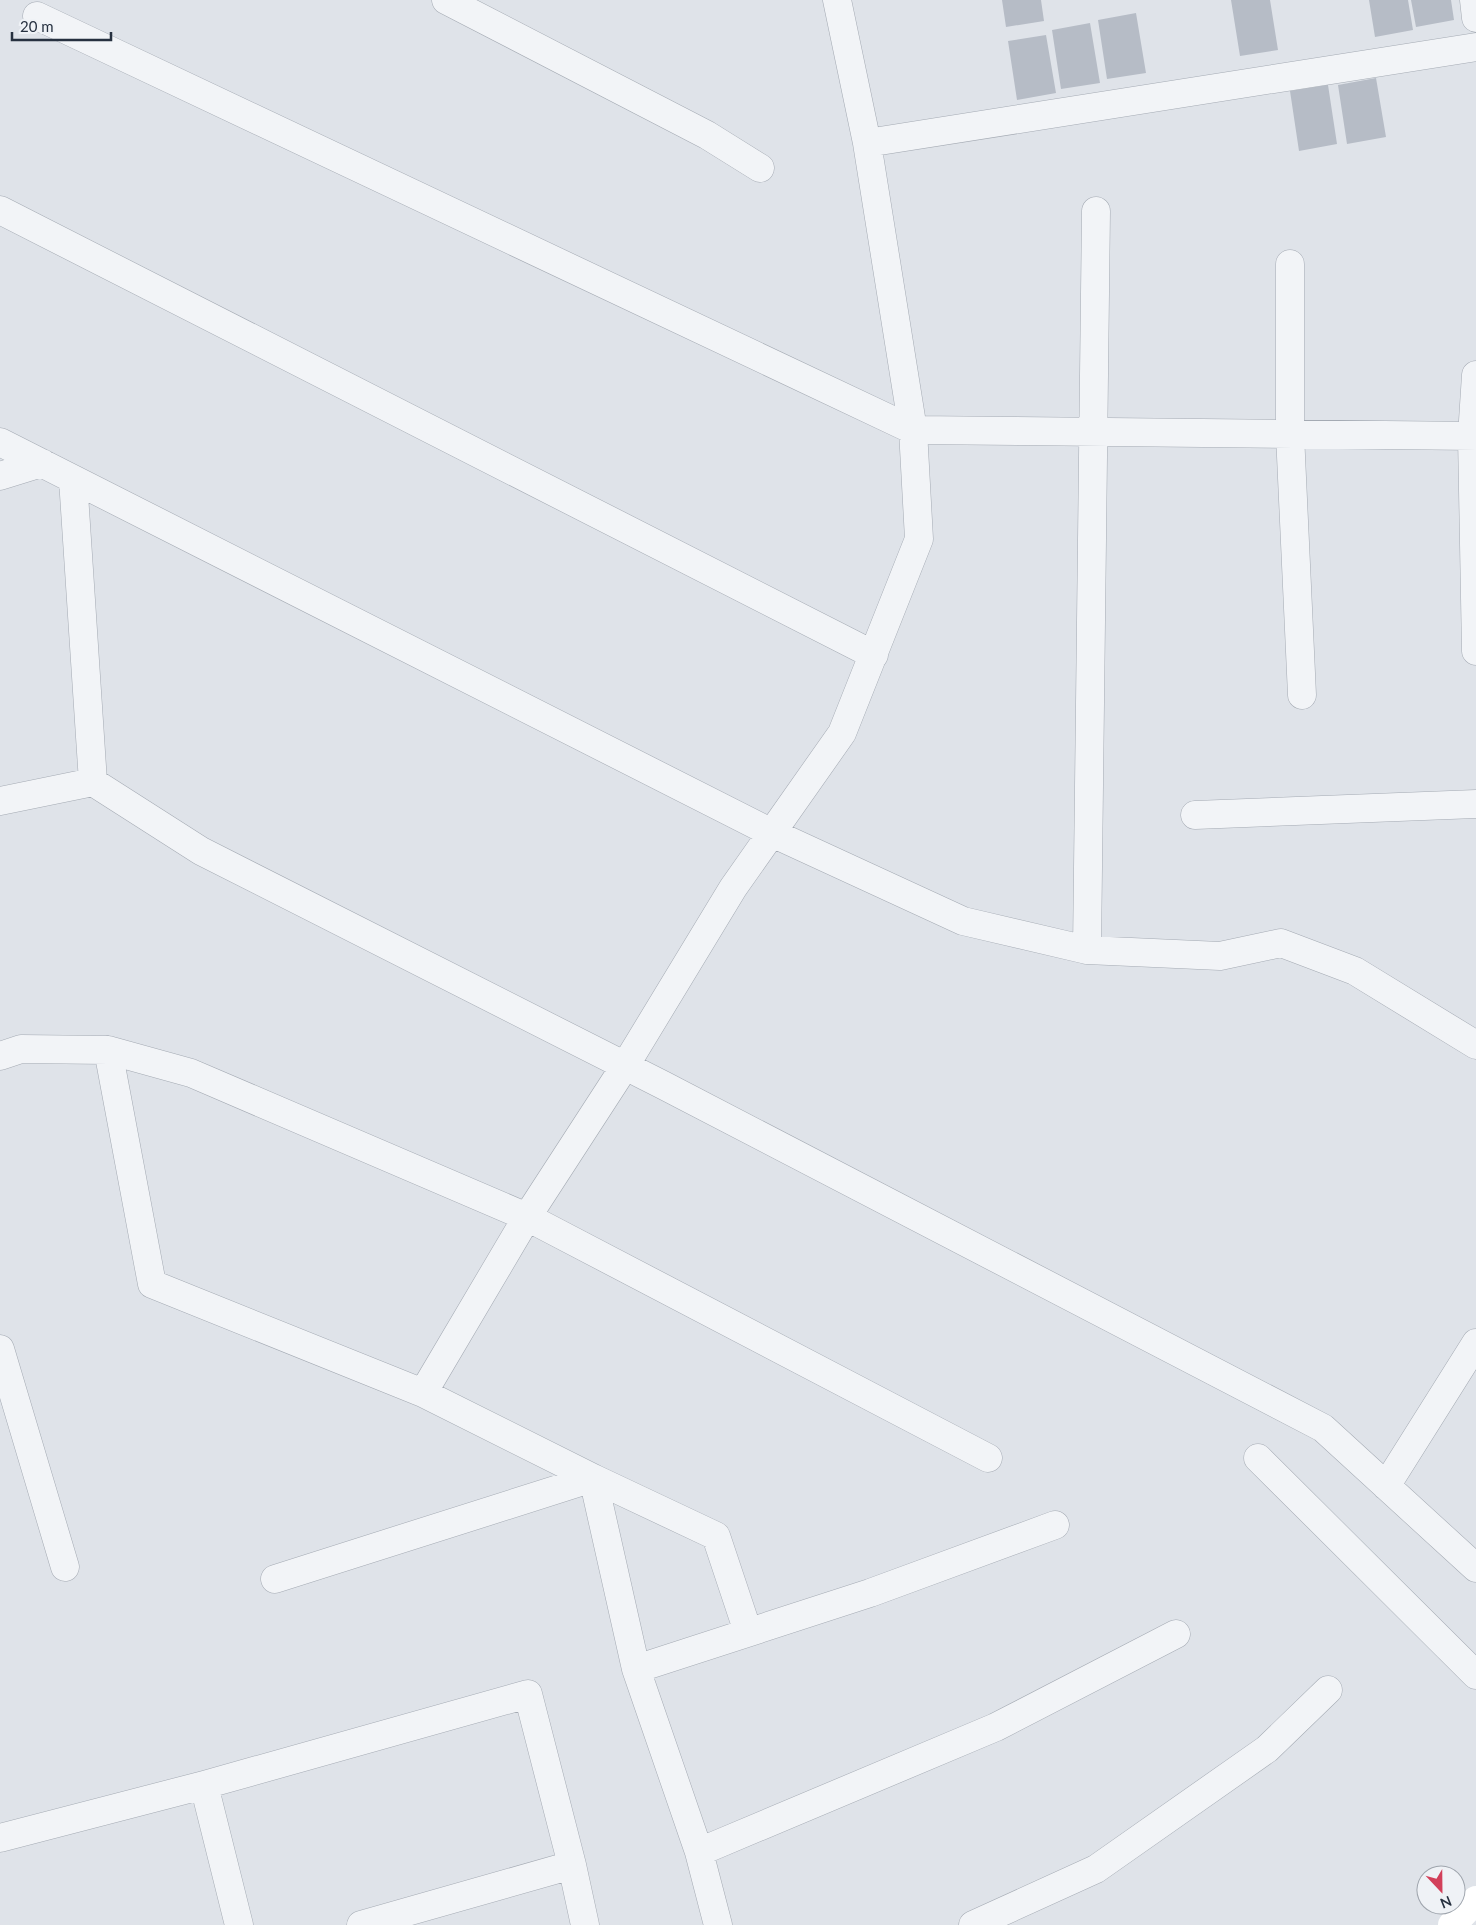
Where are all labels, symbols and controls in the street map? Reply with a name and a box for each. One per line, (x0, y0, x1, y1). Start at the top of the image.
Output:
scale bar (12, 10, 111, 42)
text: 20 m (20, 17, 54, 35)
north arrow (1416, 1865, 1466, 1915)
text: N (1438, 1893, 1454, 1912)

